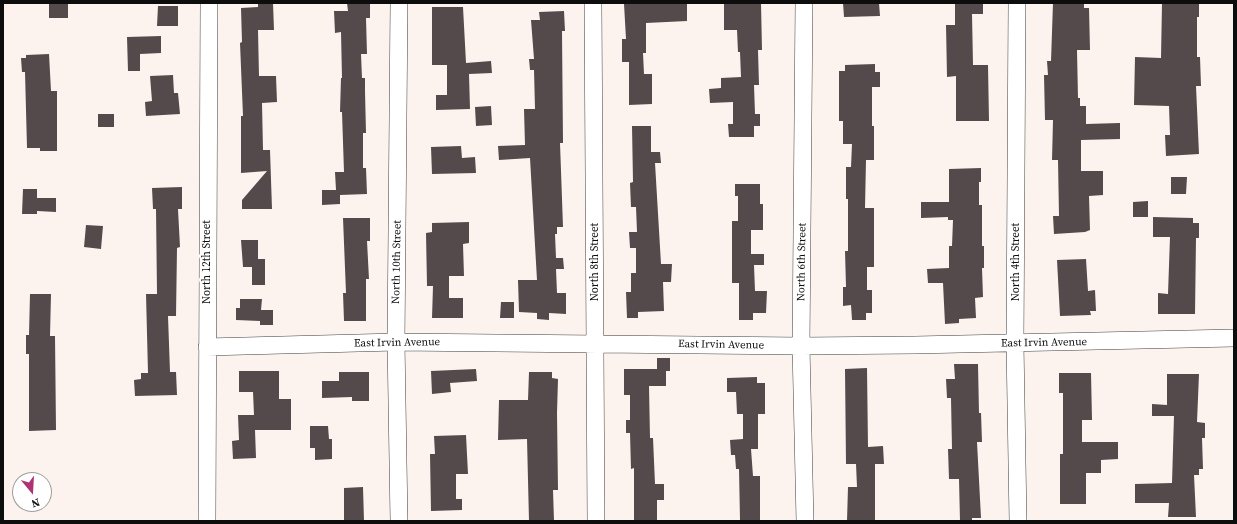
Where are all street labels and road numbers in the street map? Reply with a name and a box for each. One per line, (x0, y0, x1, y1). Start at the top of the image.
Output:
street label: North 12th Street (200, 220, 214, 304)
street label: North 10th Street (390, 220, 404, 304)
street label: North 8th Street (588, 223, 602, 301)
street label: North 6th Street (795, 223, 809, 301)
street label: North 4th Street (1009, 223, 1023, 301)
street label: East Irvin Avenue (354, 336, 440, 350)
street label: East Irvin Avenue (1001, 336, 1087, 350)
street label: East Irvin Avenue (678, 338, 764, 352)

